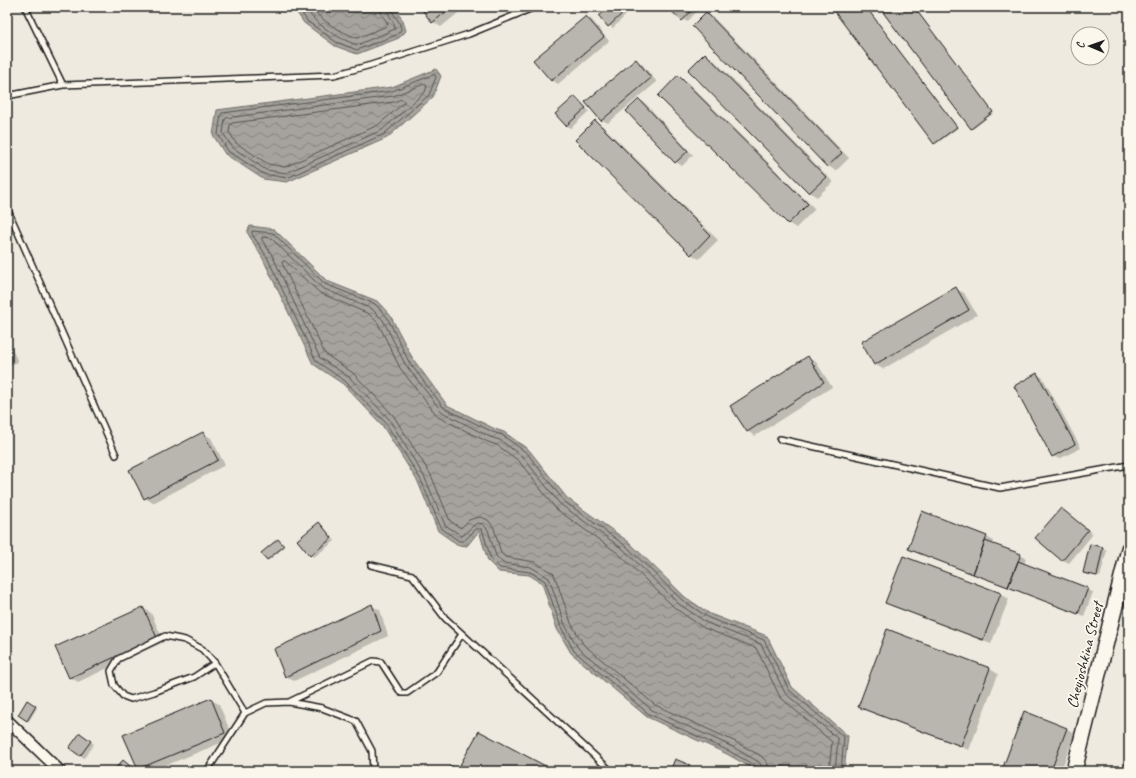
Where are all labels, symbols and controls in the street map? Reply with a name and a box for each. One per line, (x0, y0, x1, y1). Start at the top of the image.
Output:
north arrow (1070, 26, 1110, 66)
text: С (1073, 41, 1087, 49)
street label: Cheyioshkina Street (1062, 598, 1108, 710)

